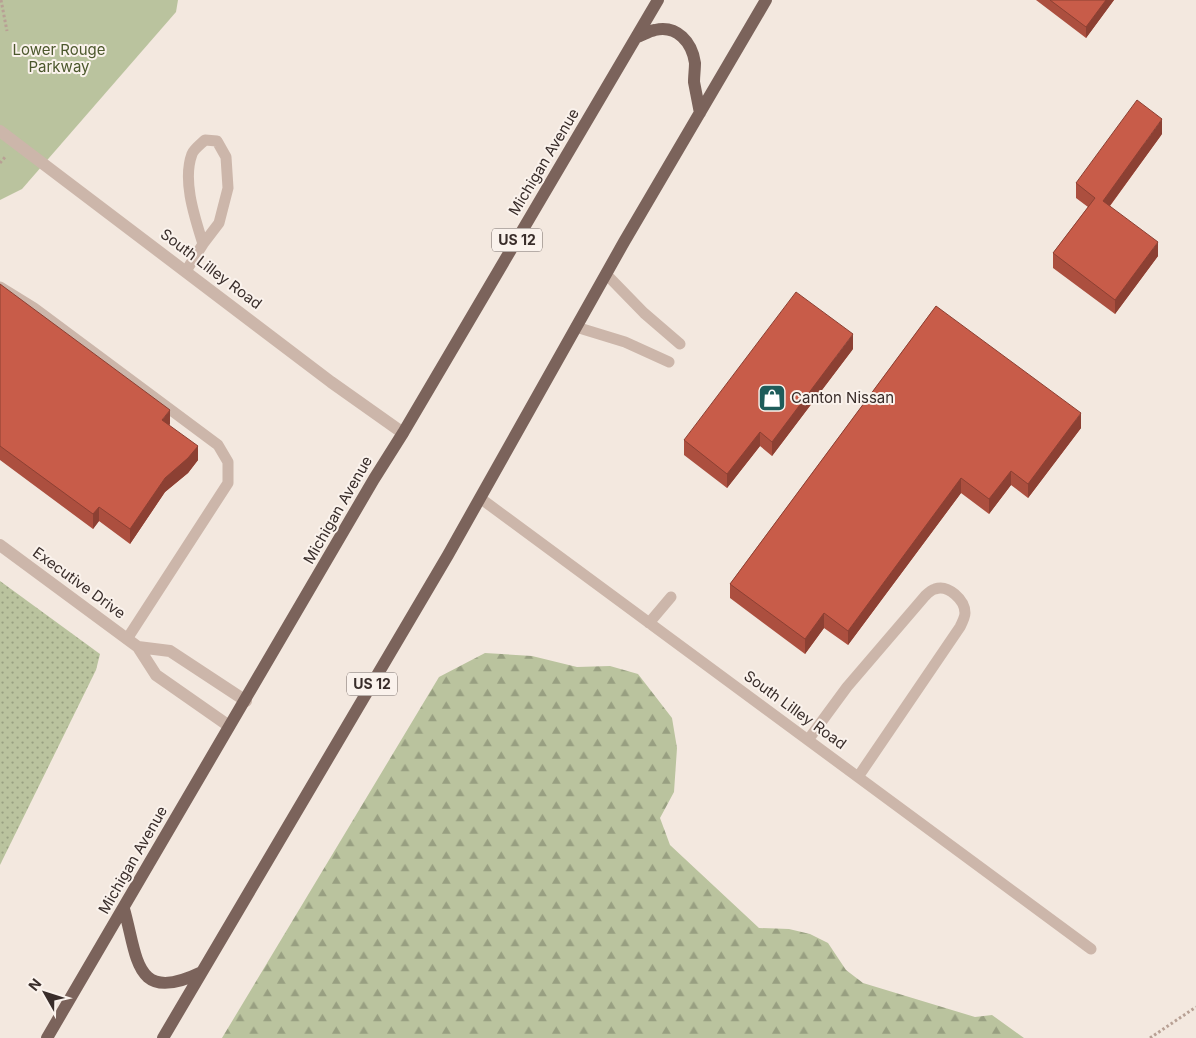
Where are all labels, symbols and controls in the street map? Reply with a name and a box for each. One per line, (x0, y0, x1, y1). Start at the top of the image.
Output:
park label: Lower Rouge Parkway (12, 40, 106, 76)
street label: Michigan Avenue (504, 105, 583, 219)
street label: South Lilley Road (157, 224, 266, 313)
road number: US 12 (492, 228, 542, 252)
shop icon: Canton Nissan (757, 383, 787, 413)
place label: Canton Nissan (791, 388, 894, 407)
street label: Michigan Avenue (299, 452, 376, 567)
street label: Executive Drive (29, 543, 129, 623)
street label: South Lilley Road (740, 666, 850, 753)
road number: US 12 (347, 672, 397, 696)
street label: Michigan Avenue (94, 802, 171, 917)
north arrow (20, 968, 70, 1018)
text: N (25, 975, 44, 994)

